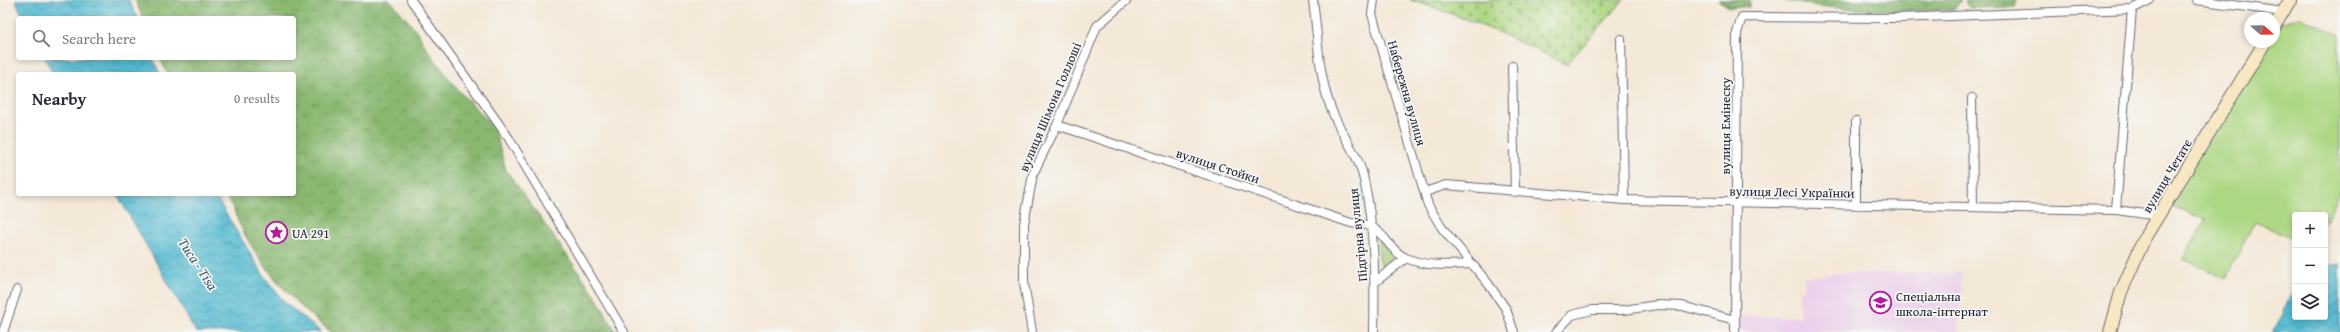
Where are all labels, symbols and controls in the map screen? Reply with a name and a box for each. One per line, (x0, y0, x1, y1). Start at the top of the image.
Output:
north arrow (2244, 12, 2280, 48)
search box (16, 16, 296, 60)
icon: search (30, 27, 52, 49)
text: Search here (62, 28, 136, 49)
street label: Набережна вулиця (1383, 38, 1431, 148)
street label: вулиця Шімона Голлоші (1014, 39, 1086, 175)
street label: вулиця Емінеску (1716, 77, 1735, 175)
text: Nearby (32, 86, 86, 111)
text: 0 results (234, 89, 280, 108)
street label: вулиця Четатє (2137, 135, 2197, 217)
street label: вулиця Стойки (1174, 144, 1263, 189)
street label: вулиця Лесі Українки (1729, 181, 1855, 203)
street label: Підгірна вулиця (1344, 187, 1372, 283)
map controls (2292, 212, 2328, 320)
button: + (2292, 212, 2328, 248)
place icon: UA 291 (264, 220, 290, 246)
place label: UA 291 (292, 224, 329, 243)
water label: Тиса - Tisa (174, 234, 223, 295)
button: − (2292, 248, 2328, 284)
button: layers (2292, 284, 2328, 320)
place label: Спеціальна школа-інтернат (1896, 287, 1988, 321)
school or university icon: Спеціальна школа-інтернат (1867, 290, 1893, 316)

